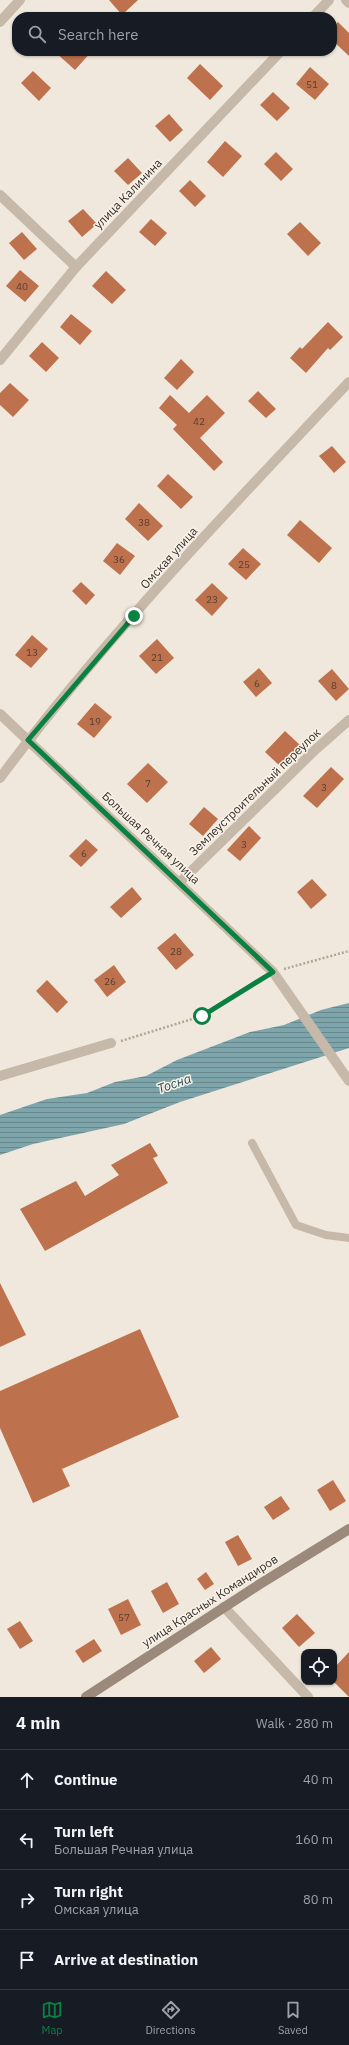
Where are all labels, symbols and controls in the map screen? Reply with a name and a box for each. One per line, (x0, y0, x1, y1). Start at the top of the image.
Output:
search box (12, 12, 337, 56)
icon: search (26, 23, 48, 45)
text: Search here (58, 25, 138, 44)
house number: 51 (306, 78, 318, 91)
street label: улица Калинина (90, 155, 165, 232)
house number: 40 (16, 280, 28, 293)
house number: 42 (193, 415, 205, 428)
house number: 38 (138, 516, 150, 529)
street label: Омская улица (137, 523, 201, 592)
house number: 36 (113, 553, 125, 566)
house number: 25 (238, 558, 250, 571)
house number: 23 (206, 593, 218, 606)
route end (125, 607, 143, 625)
house number: 13 (26, 646, 38, 659)
house number: 21 (151, 651, 163, 664)
house number: 6 (254, 677, 260, 690)
house number: 8 (331, 679, 337, 692)
house number: 19 (89, 715, 101, 728)
street label: Землеустроительный переулок (186, 724, 324, 859)
house number: 7 (145, 777, 151, 790)
house number: 3 (321, 781, 327, 794)
street label: Большая Речная улица (99, 788, 204, 887)
house number: 3 (241, 838, 247, 851)
house number: 6 (81, 847, 87, 860)
house number: 28 (170, 945, 182, 958)
house number: 26 (104, 975, 116, 988)
route start (193, 1007, 211, 1025)
water label: Тосна (155, 1070, 193, 1097)
street label: улица Красных Командиров (139, 1551, 280, 1650)
house number: 57 (118, 1611, 130, 1624)
map controls (301, 1649, 337, 1685)
button: locate (301, 1649, 337, 1685)
text: 4 min (16, 1712, 60, 1734)
text: Walk · 280 m (256, 1715, 333, 1732)
icon: ahead (16, 1769, 38, 1791)
text: Continue (54, 1770, 118, 1789)
text: 40 m (303, 1771, 333, 1788)
text: Turn left (54, 1822, 114, 1841)
icon: left (16, 1829, 38, 1851)
text: 160 m (295, 1831, 333, 1848)
text: Большая Речная улица (54, 1841, 193, 1858)
text: Turn right (54, 1882, 123, 1901)
icon: right (16, 1889, 38, 1911)
text: 80 m (303, 1891, 333, 1908)
text: Омская улица (54, 1901, 139, 1918)
icon: arrive (16, 1949, 38, 1971)
text: Arrive at destination (54, 1950, 198, 1969)
tab: Map (41, 1999, 63, 2037)
tab: Directions (145, 1999, 196, 2037)
tab: Saved (278, 1999, 308, 2037)

